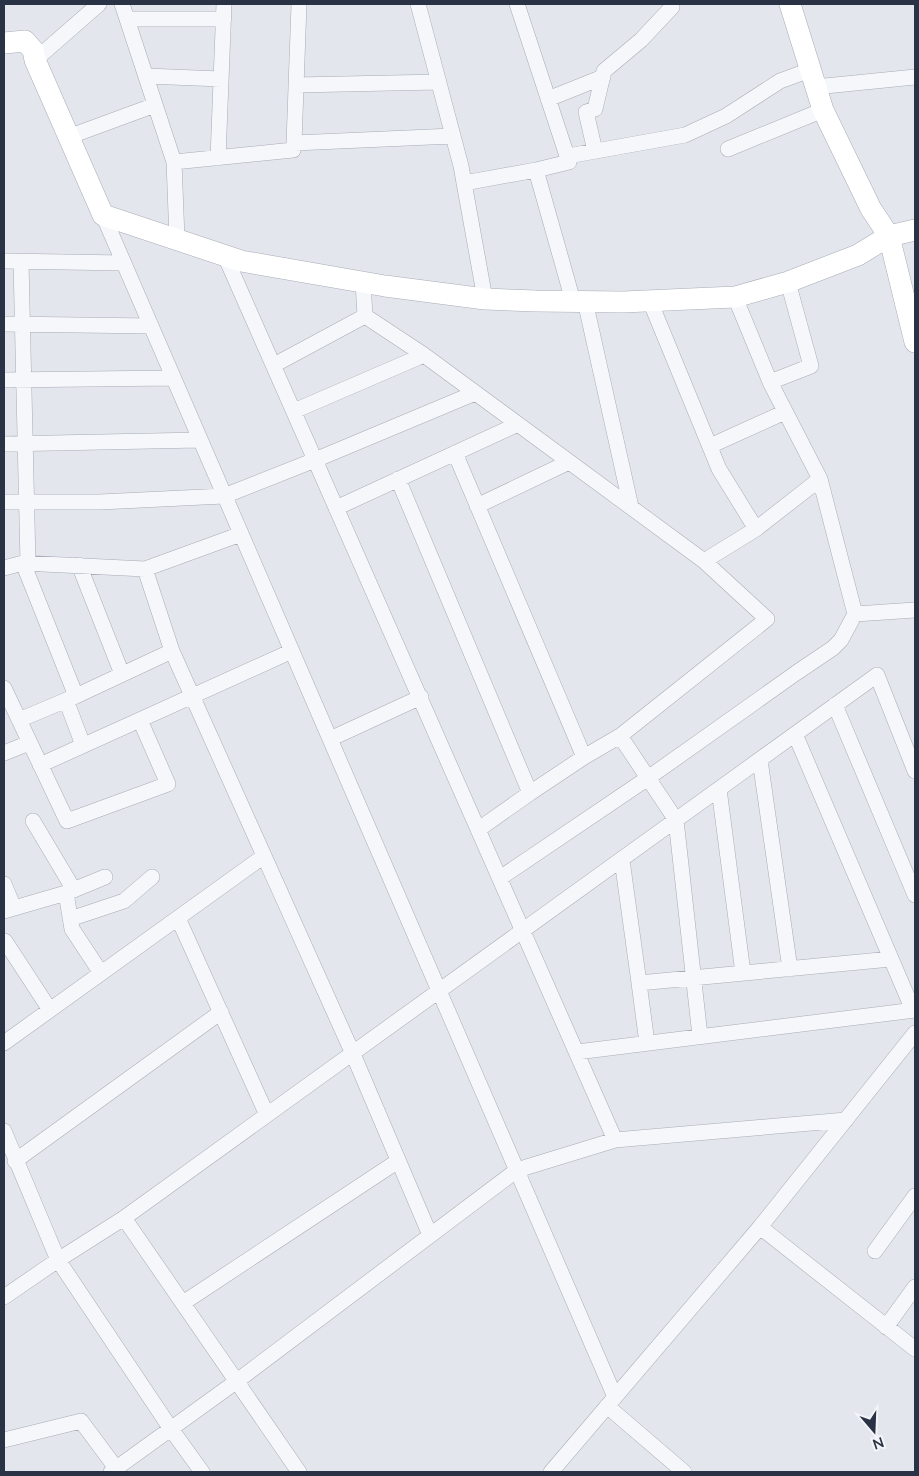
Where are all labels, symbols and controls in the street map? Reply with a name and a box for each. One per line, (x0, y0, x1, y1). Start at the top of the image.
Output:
north arrow (849, 1406, 899, 1456)
text: N (871, 1434, 886, 1454)

